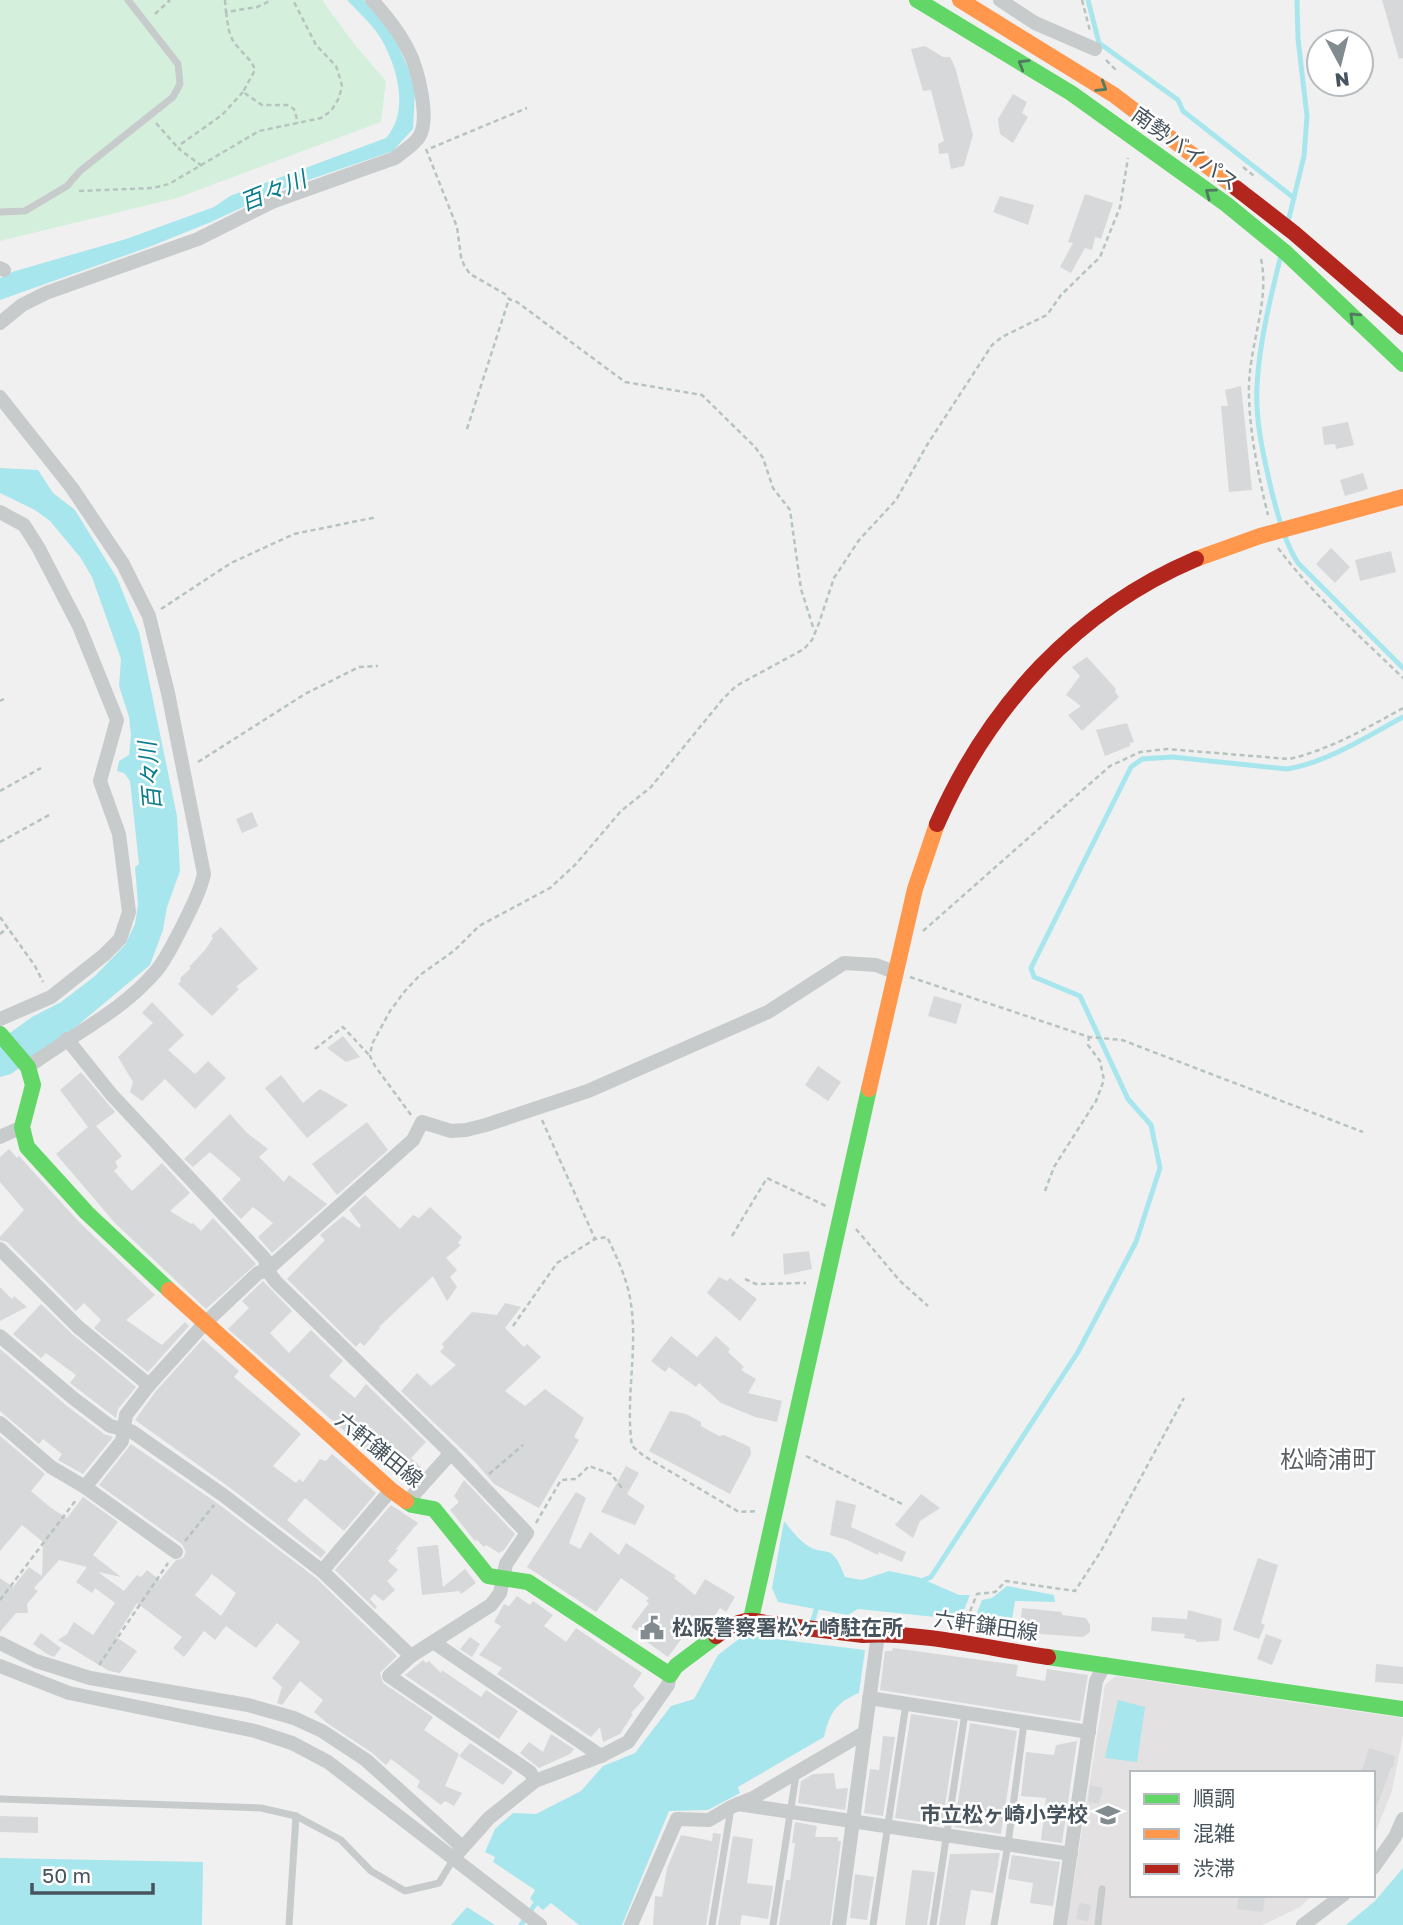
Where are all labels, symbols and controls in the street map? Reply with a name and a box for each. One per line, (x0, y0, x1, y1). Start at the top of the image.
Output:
north arrow (1305, 28, 1375, 98)
one-way arrow (1017, 59, 1030, 72)
text: N (1334, 68, 1351, 93)
one-way arrow (1094, 79, 1107, 92)
street label: 南勢バイパス (1127, 101, 1244, 196)
water label: 百々川 (235, 163, 313, 216)
one-way arrow (1205, 188, 1218, 201)
one-way arrow (1349, 313, 1362, 325)
water label: 百々川 (132, 738, 166, 812)
street label: 六軒鎌田線 (331, 1406, 429, 1492)
district label: 松崎浦町 (1280, 1444, 1376, 1473)
street label: 六軒鎌田線 (932, 1605, 1040, 1645)
public building icon: 松阪警察署松ヶ崎駐在所 (638, 1614, 666, 1642)
place label: 松阪警察署松ヶ崎駐在所 (672, 1614, 903, 1640)
legend (1130, 1771, 1375, 1897)
text: 順調 (1193, 1785, 1235, 1811)
place label: 市立松ヶ崎小学校 (920, 1801, 1088, 1827)
school or university icon: 市立松ヶ崎小学校 (1094, 1801, 1122, 1829)
text: 混雑 (1193, 1820, 1235, 1846)
scale bar (32, 1852, 152, 1896)
text: 渋滞 (1193, 1855, 1235, 1881)
text: 50 m (42, 1862, 91, 1888)

